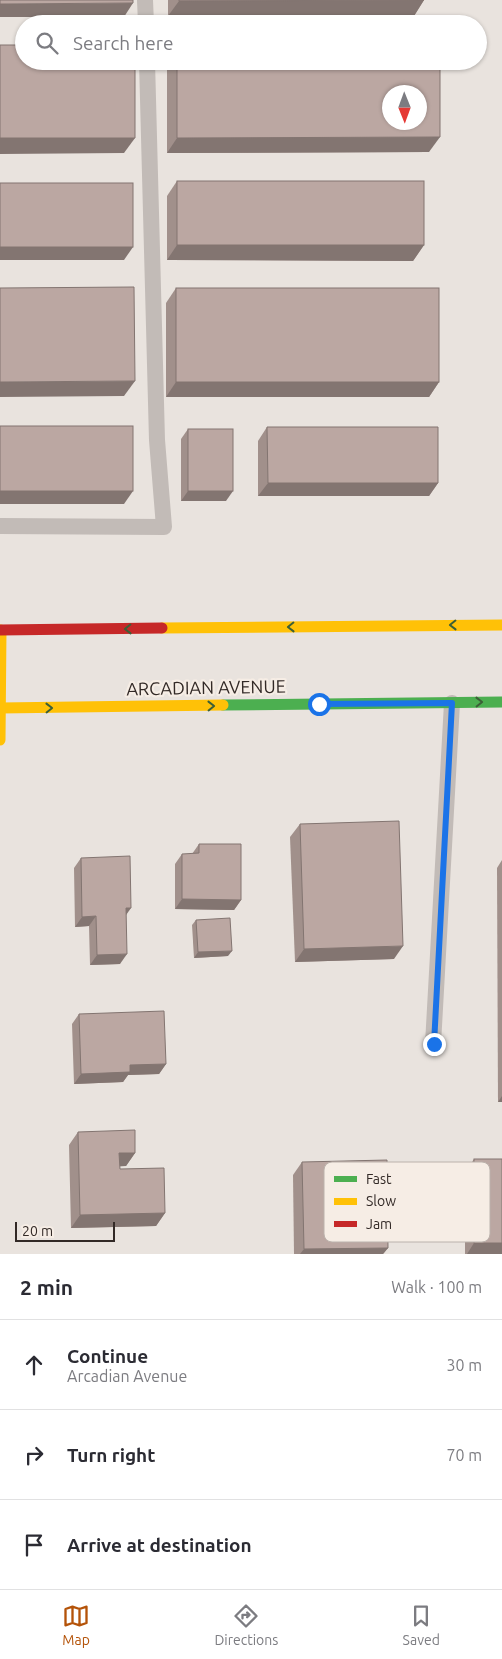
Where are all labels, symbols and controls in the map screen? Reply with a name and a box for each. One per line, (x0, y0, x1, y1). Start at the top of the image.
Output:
search box (15, 15, 487, 70)
icon: search (33, 29, 61, 57)
text: Search here (73, 32, 173, 54)
north arrow (382, 85, 427, 130)
one-way arrow (449, 620, 457, 630)
one-way arrow (287, 622, 294, 632)
one-way arrow (124, 624, 132, 634)
street label: ARCADIAN AVENUE (126, 676, 286, 698)
route start (308, 693, 331, 716)
one-way arrow (475, 697, 483, 708)
one-way arrow (208, 701, 215, 711)
one-way arrow (45, 703, 53, 713)
route end (423, 1033, 446, 1056)
legend (324, 1162, 490, 1242)
text: Fast (366, 1171, 392, 1187)
text: Slow (366, 1193, 396, 1209)
text: Jam (366, 1216, 392, 1232)
scale bar (15, 1219, 115, 1242)
text: 20 m (22, 1223, 53, 1239)
text: 2 min (20, 1275, 73, 1299)
text: Walk · 100 m (391, 1278, 482, 1296)
text: Continue (67, 1345, 148, 1367)
icon: ahead (20, 1351, 48, 1379)
text: 30 m (446, 1356, 482, 1374)
text: Arcadian Avenue (67, 1367, 187, 1385)
icon: right (20, 1441, 48, 1469)
text: Turn right (67, 1444, 155, 1466)
text: 70 m (446, 1446, 482, 1464)
icon: arrive (20, 1531, 48, 1559)
text: Arrive at destination (67, 1534, 252, 1556)
tab: Map (62, 1602, 90, 1648)
tab: Directions (214, 1602, 278, 1648)
tab: Saved (403, 1602, 440, 1648)

